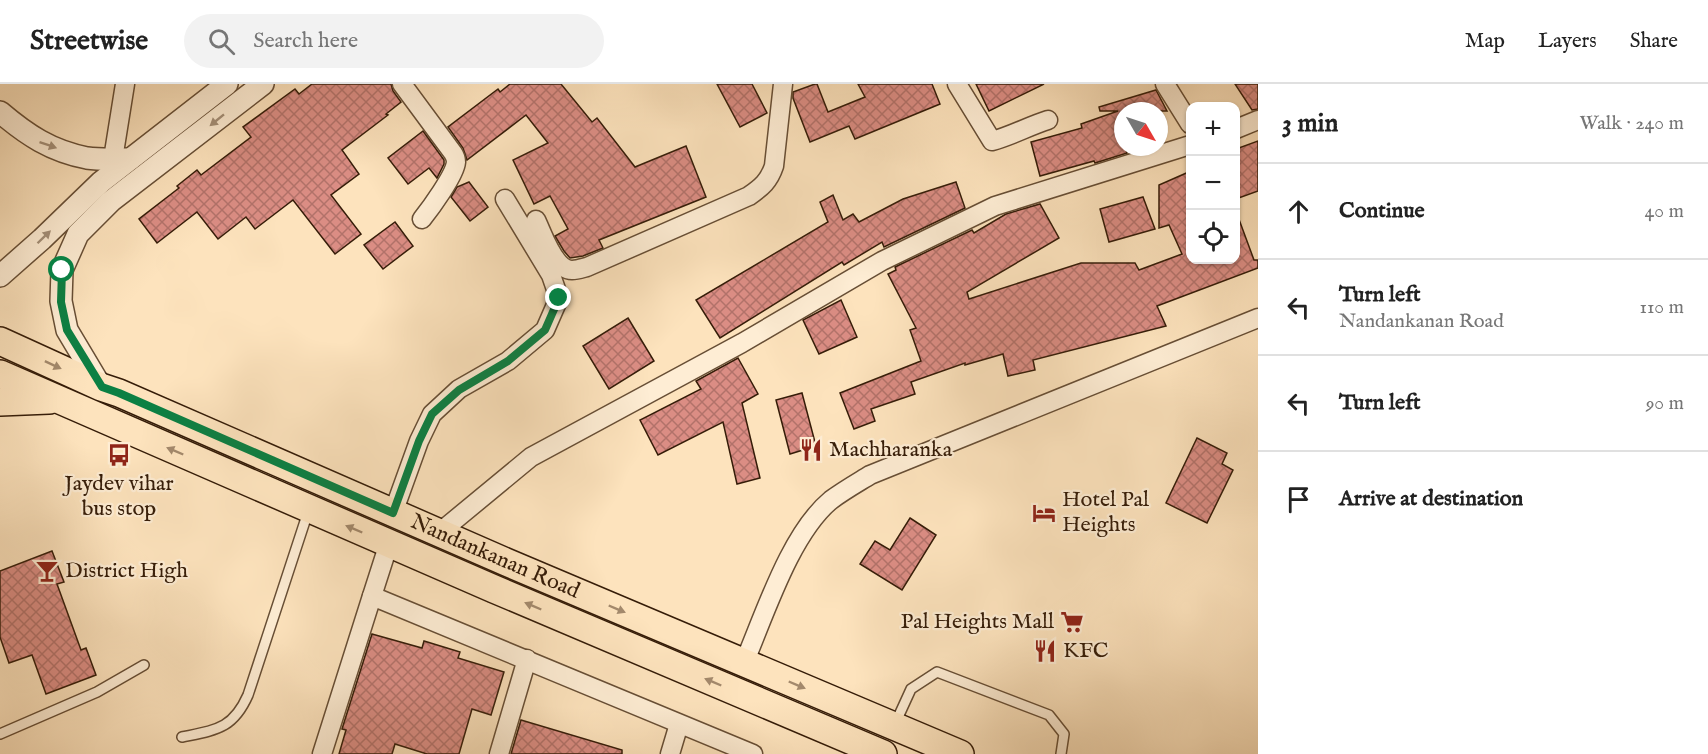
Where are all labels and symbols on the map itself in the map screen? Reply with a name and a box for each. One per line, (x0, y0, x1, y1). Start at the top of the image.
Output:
north arrow (1114, 102, 1168, 156)
one-way arrow (209, 114, 225, 127)
one-way arrow (39, 140, 57, 150)
one-way arrow (36, 231, 50, 245)
route start (48, 256, 74, 282)
route end (545, 284, 571, 310)
one-way arrow (45, 361, 62, 370)
place label: Machharanka (829, 436, 953, 464)
restaurant icon: Machharanka (798, 437, 824, 463)
bus stop icon: Jaydev vihar bus stop (106, 442, 132, 468)
one-way arrow (166, 446, 184, 456)
place label: Jaydev vihar bus stop (61, 470, 174, 523)
place label: Hotel Pal Heights (1062, 486, 1149, 539)
hotel icon: Hotel Pal Heights (1031, 500, 1057, 526)
street label: Nandankanan Road (406, 508, 584, 606)
one-way arrow (346, 524, 363, 533)
place label: District High (65, 557, 188, 585)
bar icon: District High (34, 558, 60, 584)
one-way arrow (525, 601, 542, 610)
one-way arrow (609, 605, 626, 614)
place label: Pal Heights Mall (901, 608, 1054, 636)
supermarket icon: Pal Heights Mall (1059, 609, 1085, 635)
place label: KFC (1063, 637, 1109, 665)
restaurant icon: KFC (1032, 638, 1058, 664)
one-way arrow (704, 677, 722, 686)
one-way arrow (788, 681, 806, 690)

